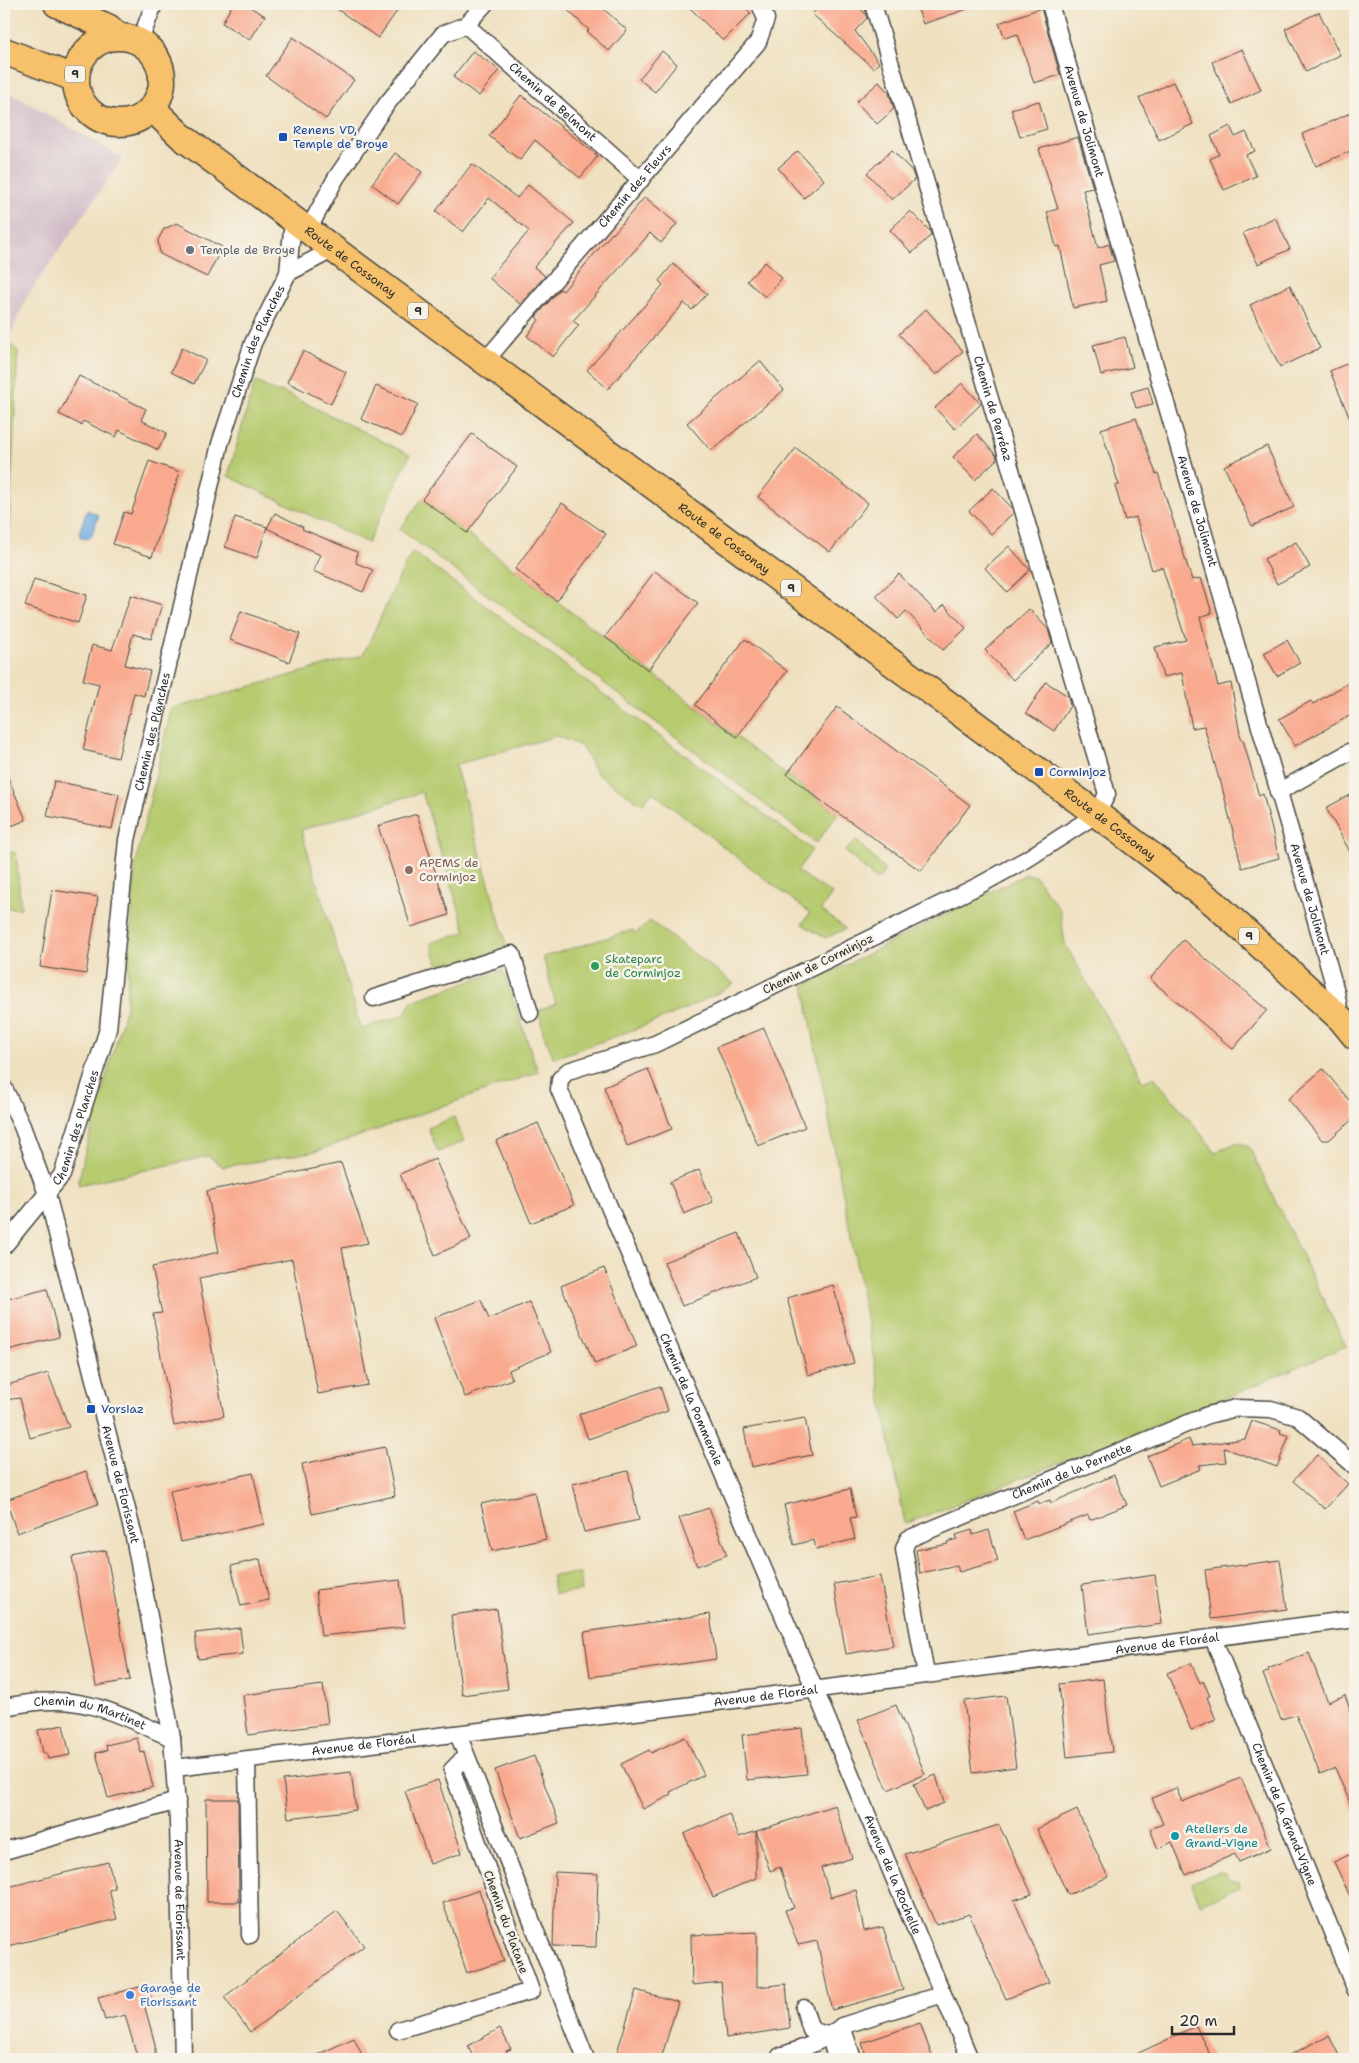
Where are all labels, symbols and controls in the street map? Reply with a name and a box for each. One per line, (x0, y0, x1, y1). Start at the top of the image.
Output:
street label: Chemin de Belmont (506, 59, 600, 145)
street label: Avenue de Jolimont (1060, 63, 1108, 179)
road number: 9 (65, 66, 85, 82)
place label: Renens VD, Temple de Broye (293, 122, 389, 152)
marker: Renens VD, Temple de Broye (277, 131, 289, 143)
street label: Chemin des Fleurs (595, 141, 675, 231)
street label: Route de Cossonay (301, 222, 400, 301)
place label: Temple de Broye (200, 242, 296, 258)
marker: Temple de Broye (184, 244, 196, 256)
street label: Chemin des Planches (228, 282, 289, 400)
road number: 9 (408, 302, 428, 320)
street label: Chemin de Perréaz (970, 354, 1016, 463)
street label: Avenue de Jolimont (1173, 453, 1221, 569)
street label: Route de Cossonay (675, 499, 774, 578)
road number: 9 (781, 580, 801, 596)
street label: Chemin des Planches (131, 671, 174, 793)
place label: Corminjoz (1049, 764, 1107, 780)
marker: Corminjoz (1033, 766, 1045, 778)
street label: Route de Cossonay (1061, 785, 1159, 864)
street label: Avenue de Jolimont (1286, 841, 1333, 957)
place label: APEMS de Corminjoz (419, 855, 479, 885)
marker: APEMS de Corminjoz (403, 864, 415, 876)
road number: 9 (1239, 928, 1259, 944)
street label: Chemin de Corminjoz (760, 930, 876, 998)
place label: Skateparc de Corminjoz (605, 951, 681, 981)
marker: Skateparc de Corminjoz (589, 960, 601, 972)
street label: Chemin des Planches (49, 1068, 103, 1189)
street label: Chemin de la Pommeraie (656, 1331, 727, 1469)
place label: Vorsiaz (101, 1401, 144, 1417)
marker: Vorsiaz (85, 1403, 97, 1415)
street label: Avenue de Florissant (98, 1423, 143, 1545)
street label: Chemin de la Pernette (1009, 1439, 1135, 1503)
street label: Avenue de Floréal (1114, 1629, 1221, 1658)
street label: Avenue de Floréal (713, 1681, 819, 1710)
street label: Chemin du Martinet (33, 1693, 149, 1734)
street label: Avenue de Floréal (311, 1731, 417, 1759)
street label: Chemin de la Grand-Vigne (1248, 1740, 1320, 1888)
street label: Avenue de la Rochelle (860, 1812, 925, 1937)
place label: Ateliers de Grand-Vigne (1185, 1821, 1258, 1851)
marker: Ateliers de Grand-Vigne (1169, 1830, 1181, 1842)
street label: Avenue de Florissant (170, 1839, 189, 1961)
street label: Chemin du Platane (480, 1868, 532, 1976)
place label: Garage de Florissant (140, 1980, 201, 2010)
marker: Garage de Florissant (124, 1989, 136, 2001)
scale bar (1172, 2003, 1234, 2035)
text: 20 m (1179, 2011, 1218, 2031)

